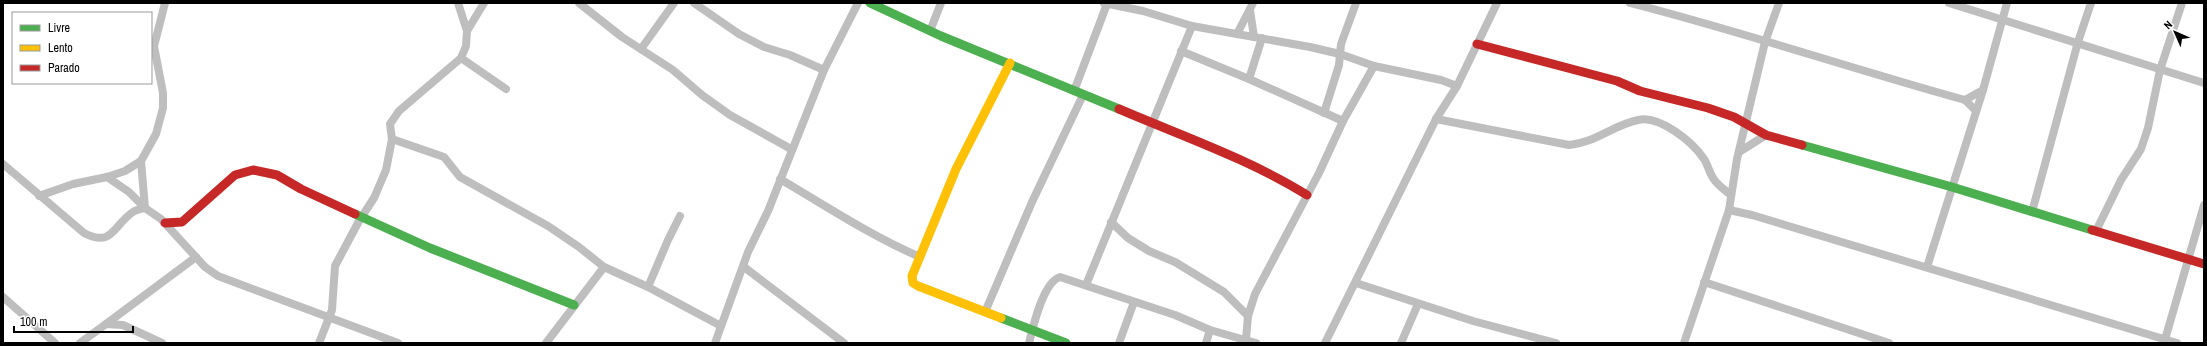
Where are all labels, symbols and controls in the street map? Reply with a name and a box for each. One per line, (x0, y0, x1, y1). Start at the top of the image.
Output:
legend (12, 12, 152, 84)
north arrow (2155, 12, 2195, 52)
text: N (2161, 18, 2175, 32)
text: Livre (48, 20, 70, 36)
text: Lento (48, 40, 73, 56)
text: Parado (48, 60, 80, 76)
scale bar (14, 308, 133, 334)
text: 100 m (20, 314, 47, 330)

